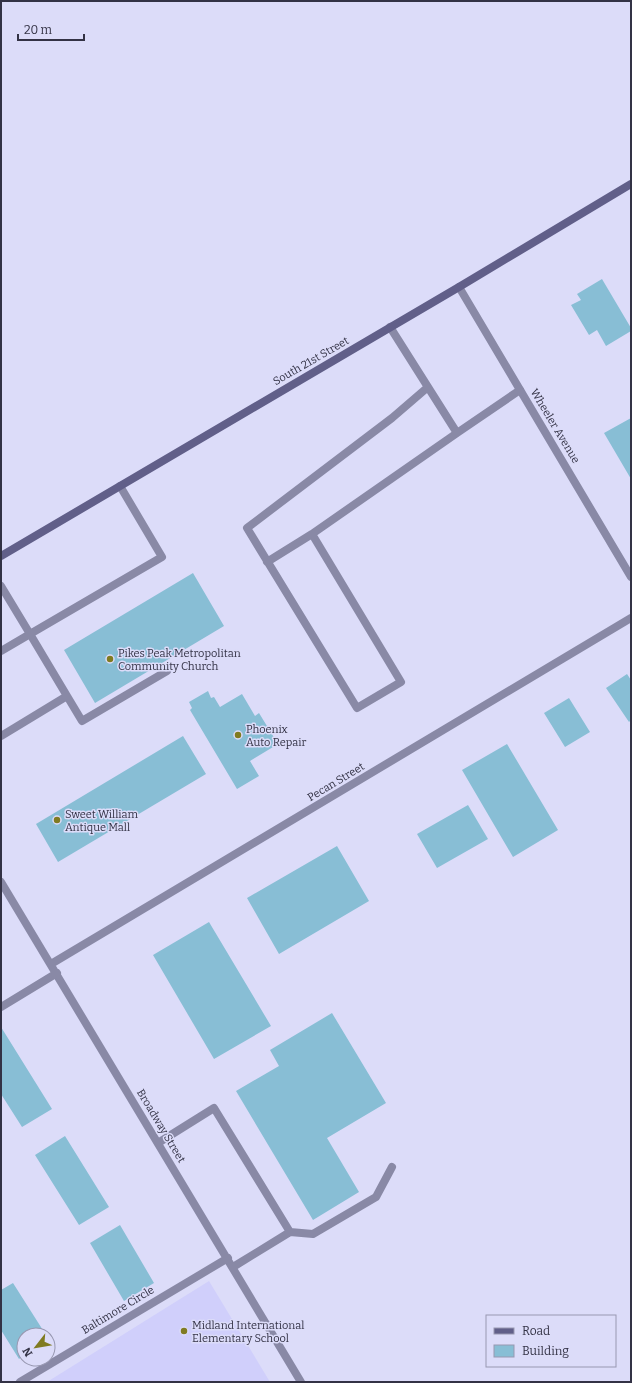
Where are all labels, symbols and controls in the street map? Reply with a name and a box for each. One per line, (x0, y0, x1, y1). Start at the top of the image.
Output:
scale bar (18, 16, 84, 42)
text: 20 m (24, 23, 53, 37)
street label: South 21st Street (271, 334, 351, 388)
street label: Wheeler Avenue (528, 386, 582, 466)
place label: Pikes Peak Metropolitan Community Church (118, 647, 241, 673)
marker: Pikes Peak Metropolitan Community Church (105, 654, 115, 664)
place label: Phoenix Auto Repair (246, 723, 307, 749)
marker: Phoenix Auto Repair (233, 730, 243, 740)
street label: Pecan Street (305, 760, 367, 804)
place label: Sweet William Antique Mall (65, 808, 139, 834)
marker: Sweet William Antique Mall (52, 815, 62, 825)
street label: Broadway Street (134, 1087, 188, 1165)
street label: Baltimore Circle (79, 1283, 157, 1337)
legend (486, 1315, 616, 1367)
place label: Midland International Elementary School (192, 1319, 304, 1345)
text: Road (522, 1324, 550, 1338)
marker: Midland International Elementary School (179, 1326, 189, 1336)
north arrow (16, 1327, 56, 1367)
text: N (20, 1344, 36, 1359)
text: Building (522, 1344, 569, 1358)

